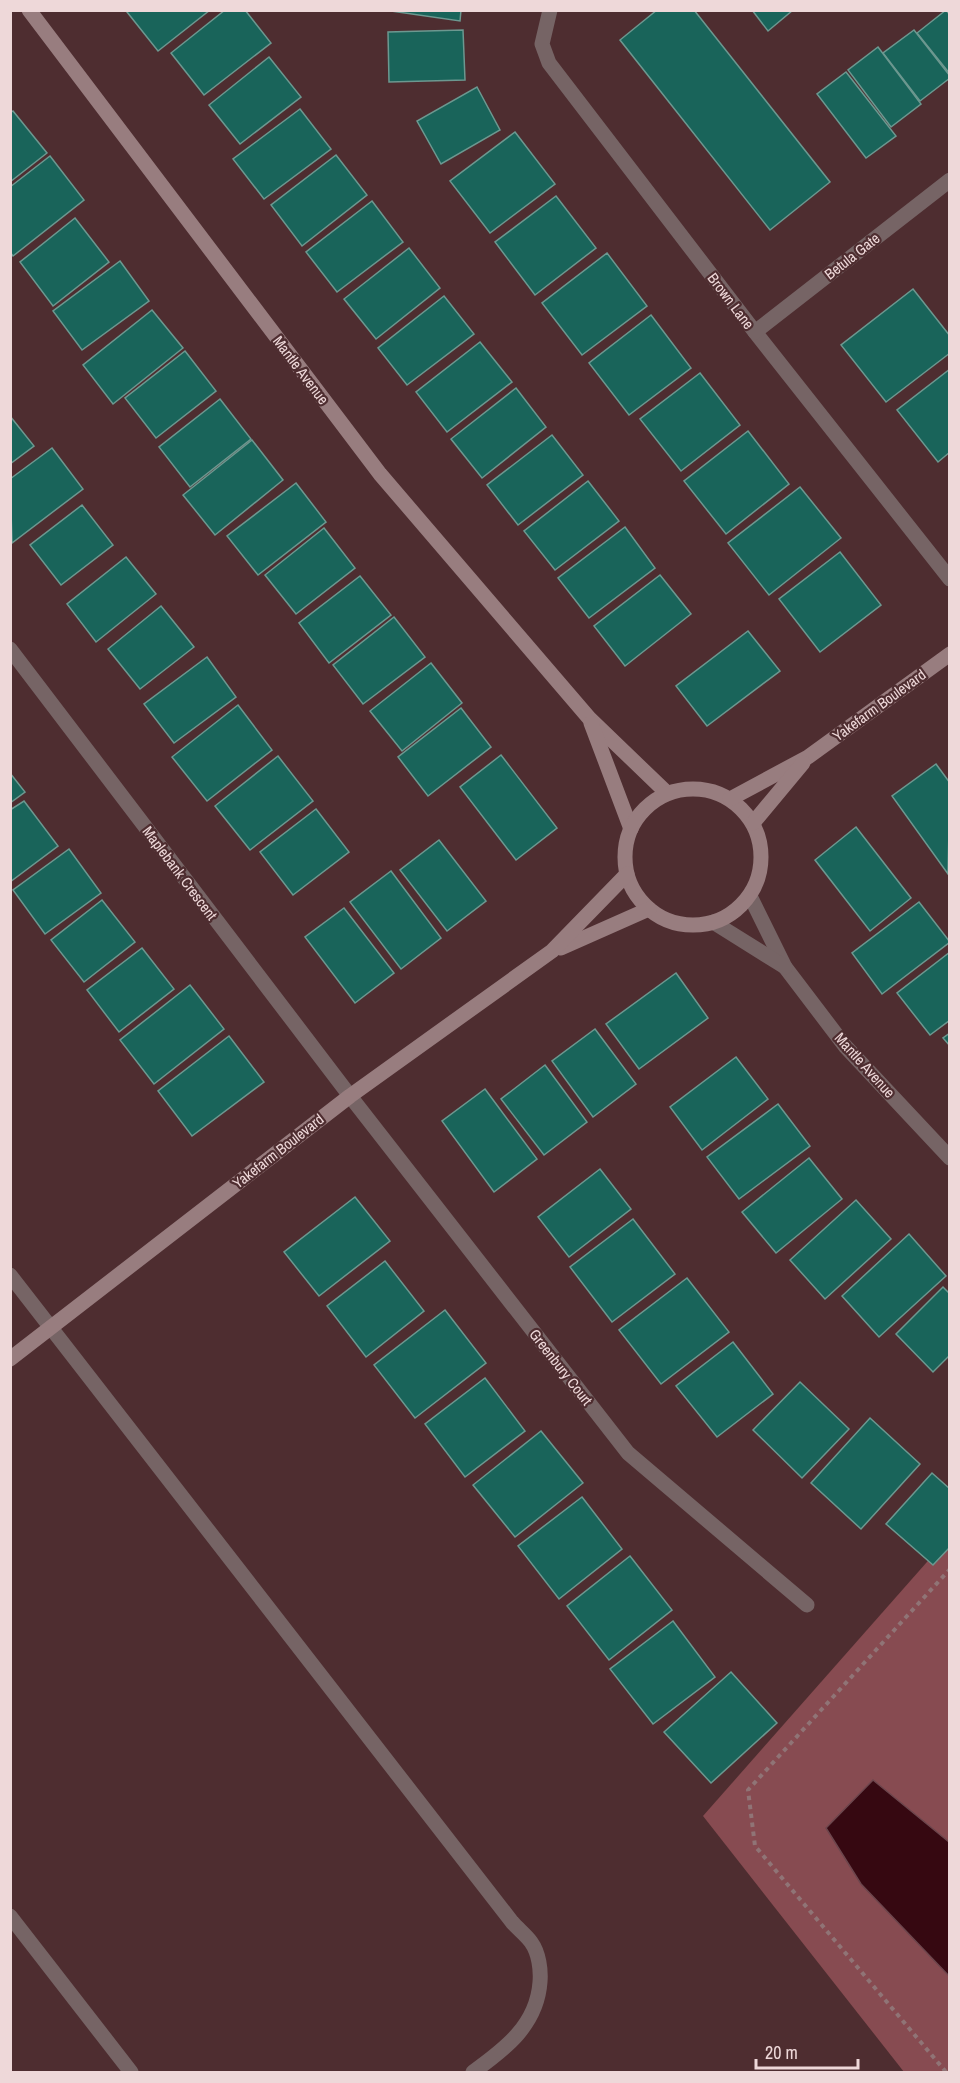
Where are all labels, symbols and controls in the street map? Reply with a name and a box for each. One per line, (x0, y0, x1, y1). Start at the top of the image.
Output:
street label: Betula Gate (820, 228, 884, 284)
street label: Brown Lane (703, 268, 759, 334)
street label: Mantle Avenue (268, 331, 334, 409)
street label: Yakefarm Boulevard (828, 664, 930, 746)
street label: Maplebank Crescent (138, 822, 223, 925)
street label: Mantle Avenue (830, 1028, 900, 1102)
street label: Yakefarm Boulevard (228, 1109, 328, 1193)
street label: Greenbury Court (525, 1324, 598, 1410)
scale bar (756, 2032, 858, 2070)
text: 20 m (765, 2040, 798, 2065)

